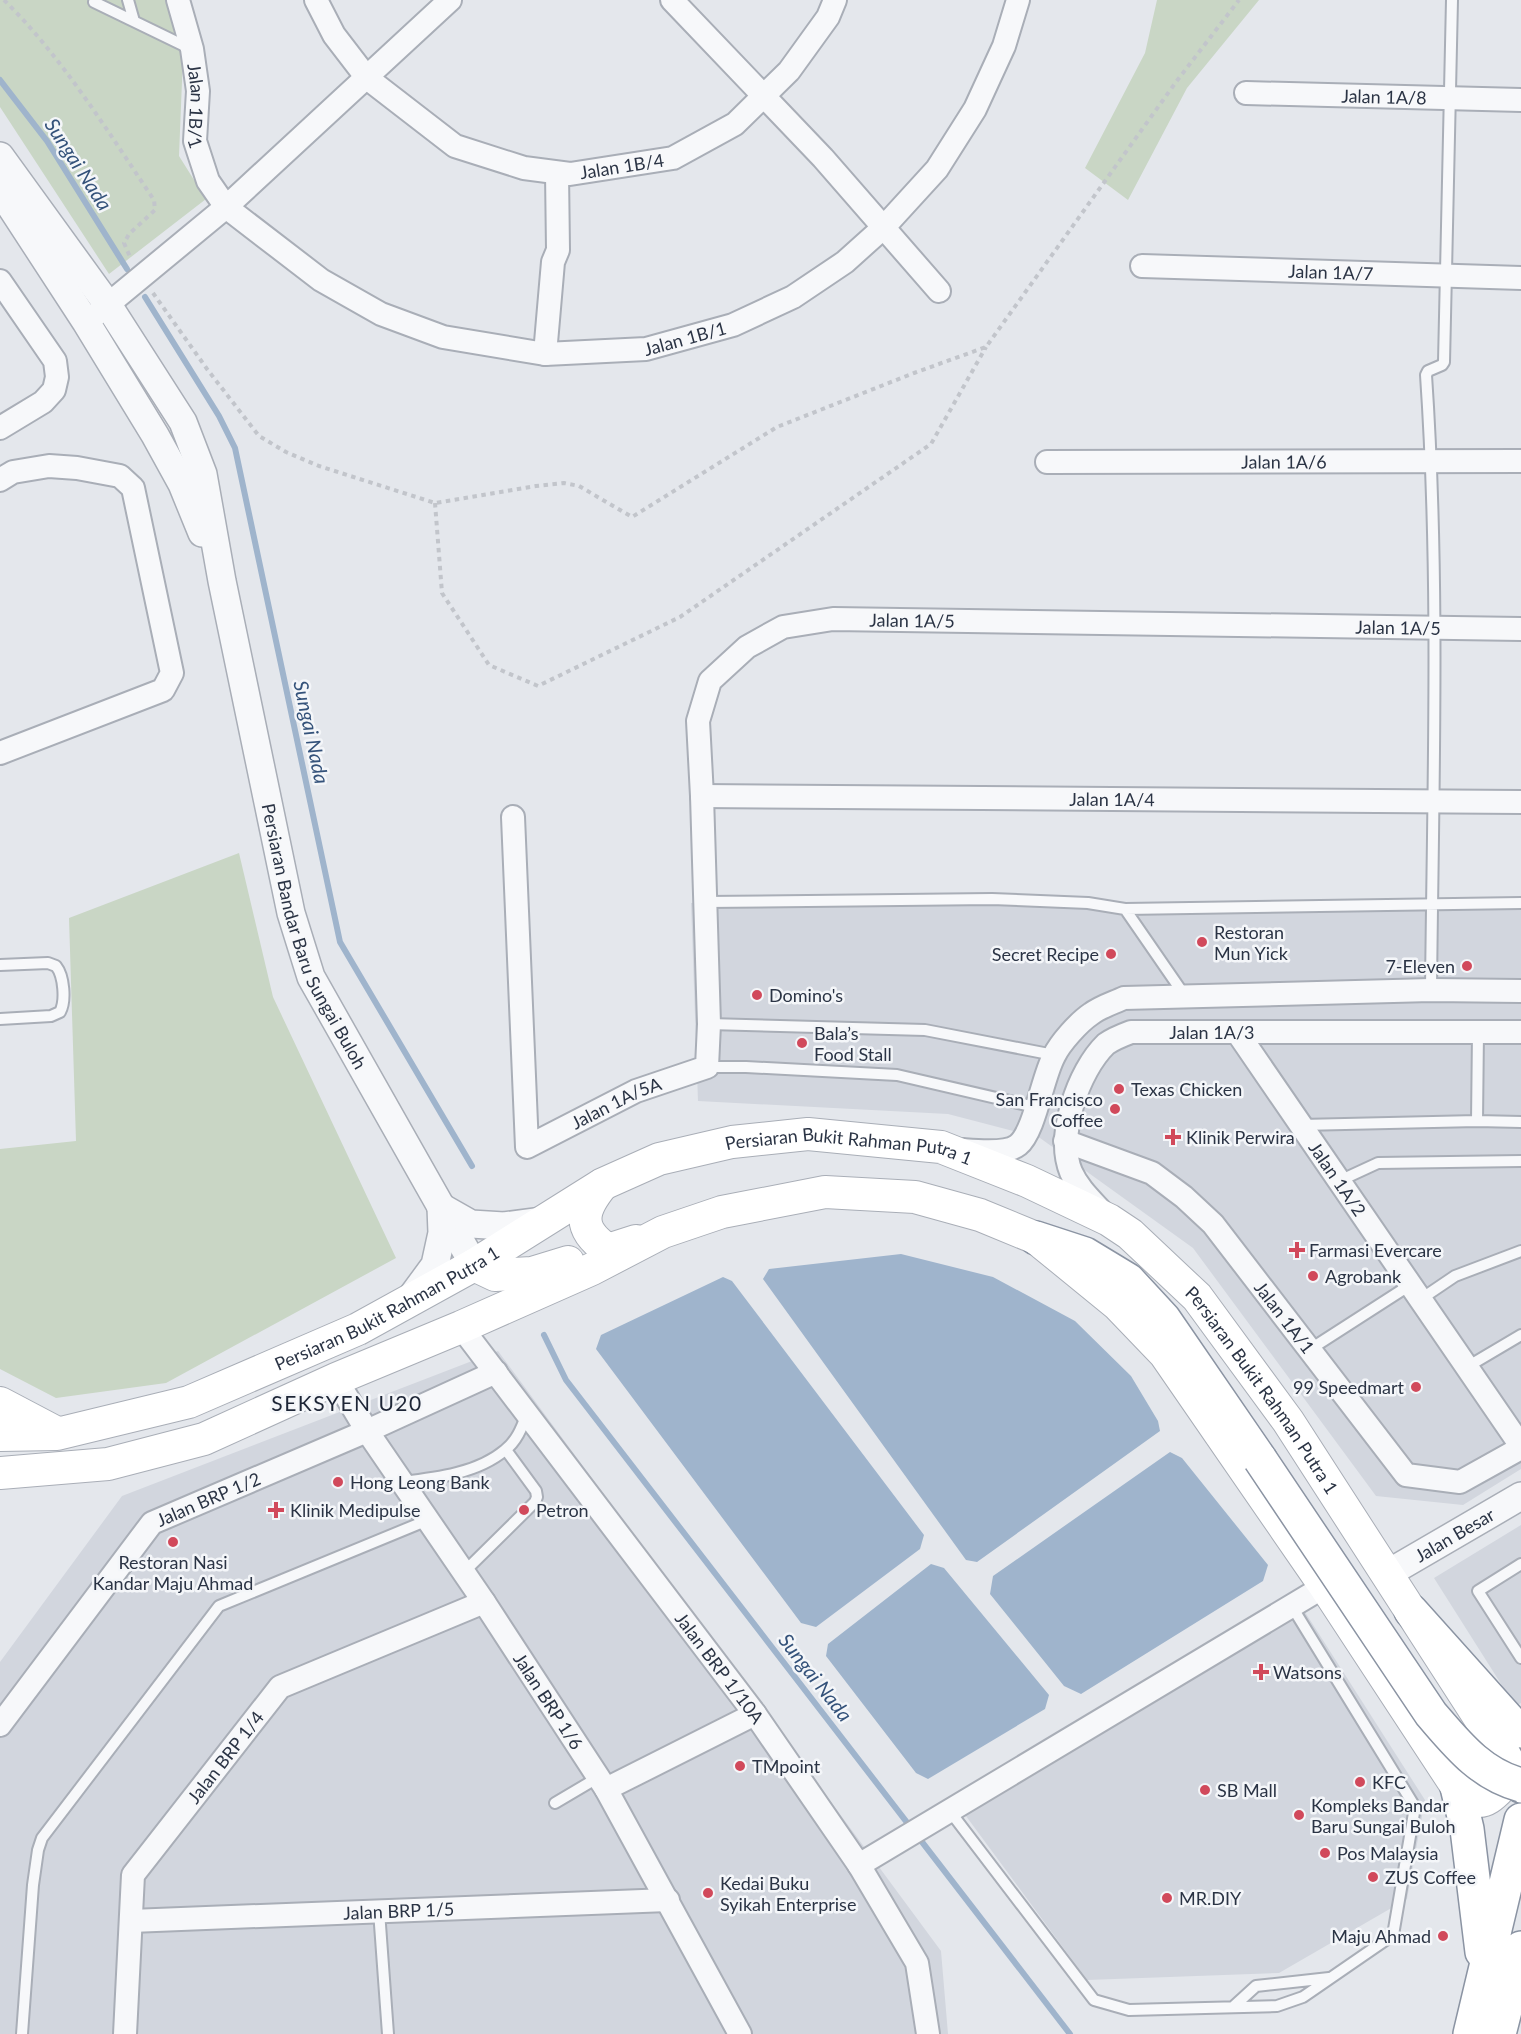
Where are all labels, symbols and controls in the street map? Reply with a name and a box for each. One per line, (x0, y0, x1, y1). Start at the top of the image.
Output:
street label: Jalan 1B/1 (183, 62, 209, 151)
street label: Jalan 1A/8 (1341, 84, 1427, 109)
water label: Sungai Nada (40, 113, 118, 215)
street label: Jalan 1B/4 (578, 149, 665, 183)
street label: Jalan 1A/7 (1288, 260, 1374, 284)
street label: Jalan 1B/1 (641, 316, 729, 360)
street label: Jalan 1A/6 (1241, 450, 1327, 473)
street label: Jalan 1A/5 (869, 609, 955, 632)
street label: Jalan 1A/5 (1355, 616, 1441, 639)
water label: Sungai Nada (289, 678, 335, 786)
street label: Jalan 1A/4 (1069, 788, 1155, 810)
street label: Persiaran Bandar Baru Sungai Buloh (257, 801, 372, 1073)
place label: Restoran Mun Yick (1214, 921, 1289, 964)
marker: Restoran Mun Yick (1195, 935, 1209, 949)
place label: Secret Recipe (992, 943, 1099, 965)
marker: Secret Recipe (1104, 947, 1118, 961)
place label: 7-Eleven (1385, 955, 1455, 977)
marker: 7-Eleven (1460, 959, 1474, 973)
place label: Domino's (769, 984, 843, 1006)
marker: Domino's (750, 988, 764, 1002)
street label: Jalan 1A/3 (1169, 1021, 1254, 1043)
place label: Bala’s Food Stall (814, 1022, 892, 1065)
marker: Bala’s Food Stall (795, 1036, 809, 1050)
street label: Jalan 1A/5A (567, 1072, 665, 1133)
place label: Texas Chicken (1131, 1078, 1242, 1100)
marker: Texas Chicken (1112, 1082, 1126, 1096)
place label: San Francisco Coffee (996, 1088, 1103, 1131)
marker: San Francisco Coffee (1108, 1102, 1122, 1116)
street label: Persiaran Bukit Rahman Putra 1 (723, 1122, 976, 1169)
place label: Klinik Perwira (1186, 1126, 1295, 1148)
marker: Klinik Perwira (1164, 1128, 1182, 1146)
street label: Jalan 1A/2 (1304, 1137, 1371, 1220)
place label: Farmasi Evercare (1309, 1239, 1442, 1261)
street label: Persiaran Bukit Rahman Putra 1 (271, 1241, 503, 1375)
marker: Farmasi Evercare (1290, 1243, 1304, 1257)
place label: Agrobank (1325, 1265, 1402, 1287)
marker: Agrobank (1306, 1269, 1320, 1283)
street label: Jalan 1A/1 (1250, 1277, 1319, 1358)
street label: Persiaran Bukit Rahman Putra 1 (1181, 1281, 1343, 1498)
place label: 99 Speedmart (1293, 1376, 1405, 1398)
marker: 99 Speedmart (1409, 1380, 1423, 1394)
district label: SEKSYEN U20 (271, 1390, 423, 1415)
street label: Jalan BRP 1/2 (153, 1467, 264, 1531)
place label: Hong Leong Bank (350, 1471, 490, 1493)
marker: Hong Leong Bank (331, 1475, 345, 1489)
place label: Klinik Medipulse (290, 1499, 421, 1521)
place label: Petron (536, 1499, 589, 1521)
marker: Klinik Medipulse (267, 1501, 285, 1519)
marker: Petron (517, 1503, 531, 1517)
street label: Jalan Besar (1411, 1503, 1499, 1567)
marker: Restoran Nasi Kandar Maju Ahmad (166, 1535, 180, 1549)
place label: Restoran Nasi Kandar Maju Ahmad (93, 1551, 253, 1594)
street label: Jalan BRP 1/10A (671, 1608, 770, 1728)
water label: Sungai Nada (774, 1628, 858, 1726)
street label: Jalan BRP 1/6 (509, 1649, 588, 1754)
place label: Watsons (1273, 1661, 1342, 1683)
marker: Watsons (1254, 1665, 1268, 1679)
street label: Jalan BRP 1/4 (182, 1707, 268, 1807)
place label: TMpoint (752, 1755, 821, 1777)
marker: TMpoint (733, 1759, 747, 1773)
place label: KFC (1372, 1771, 1406, 1793)
marker: KFC (1353, 1775, 1367, 1789)
place label: SB Mall (1217, 1779, 1277, 1801)
marker: SB Mall (1198, 1783, 1212, 1797)
place label: Kompleks Bandar Baru Sungai Buloh (1311, 1794, 1456, 1837)
marker: Kompleks Bandar Baru Sungai Buloh (1292, 1808, 1306, 1822)
place label: Pos Malaysia (1337, 1842, 1439, 1864)
marker: Pos Malaysia (1318, 1846, 1332, 1860)
place label: ZUS Coffee (1385, 1866, 1476, 1888)
marker: ZUS Coffee (1366, 1870, 1380, 1884)
place label: Kedai Buku Syikah Enterprise (720, 1872, 856, 1915)
marker: Kedai Buku Syikah Enterprise (701, 1886, 715, 1900)
place label: MR.DIY (1179, 1887, 1242, 1909)
marker: MR.DIY (1160, 1891, 1174, 1905)
street label: Jalan BRP 1/5 (343, 1897, 455, 1924)
place label: Maju Ahmad (1331, 1925, 1431, 1947)
marker: Maju Ahmad (1436, 1929, 1450, 1943)

